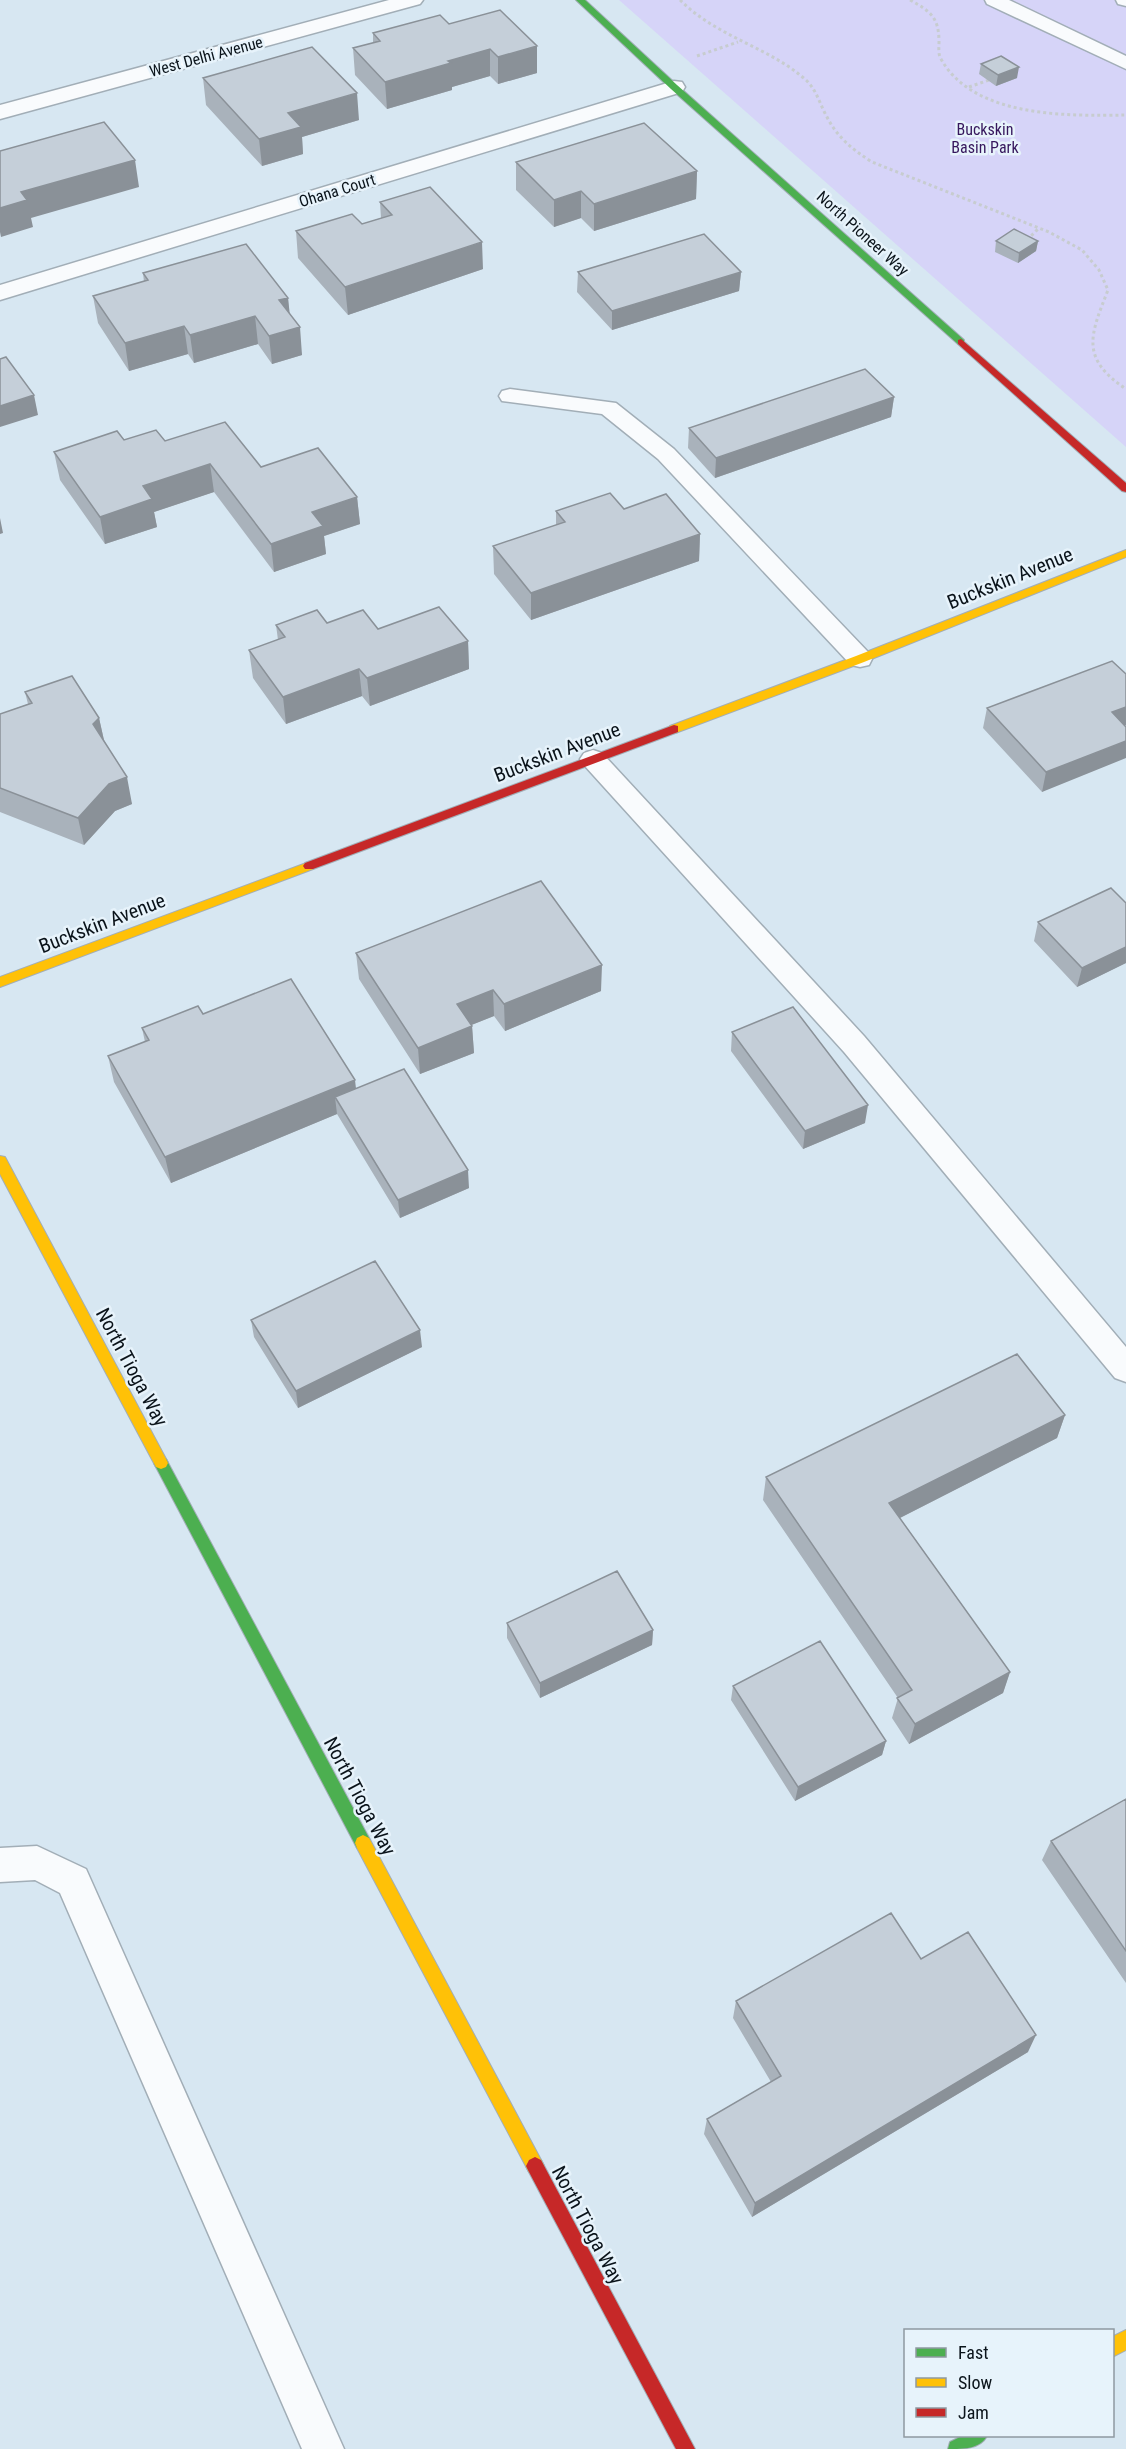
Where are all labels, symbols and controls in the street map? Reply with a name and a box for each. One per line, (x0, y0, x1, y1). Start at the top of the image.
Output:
street label: West Delhi Avenue (147, 32, 265, 81)
park label: Buckskin Basin Park (951, 120, 1019, 157)
street label: Ohana Court (297, 170, 378, 211)
street label: North Pioneer Way (813, 187, 913, 280)
street label: Buckskin Avenue (944, 542, 1076, 614)
street label: Buckskin Avenue (490, 717, 624, 787)
street label: Buckskin Avenue (35, 888, 169, 958)
street label: North Tioga Way (91, 1304, 173, 1430)
street label: North Tioga Way (319, 1733, 401, 1859)
street label: North Tioga Way (547, 2162, 629, 2288)
legend (904, 2329, 1114, 2437)
text: Fast (958, 2342, 989, 2363)
text: Slow (958, 2372, 993, 2393)
text: Jam (958, 2402, 989, 2423)

